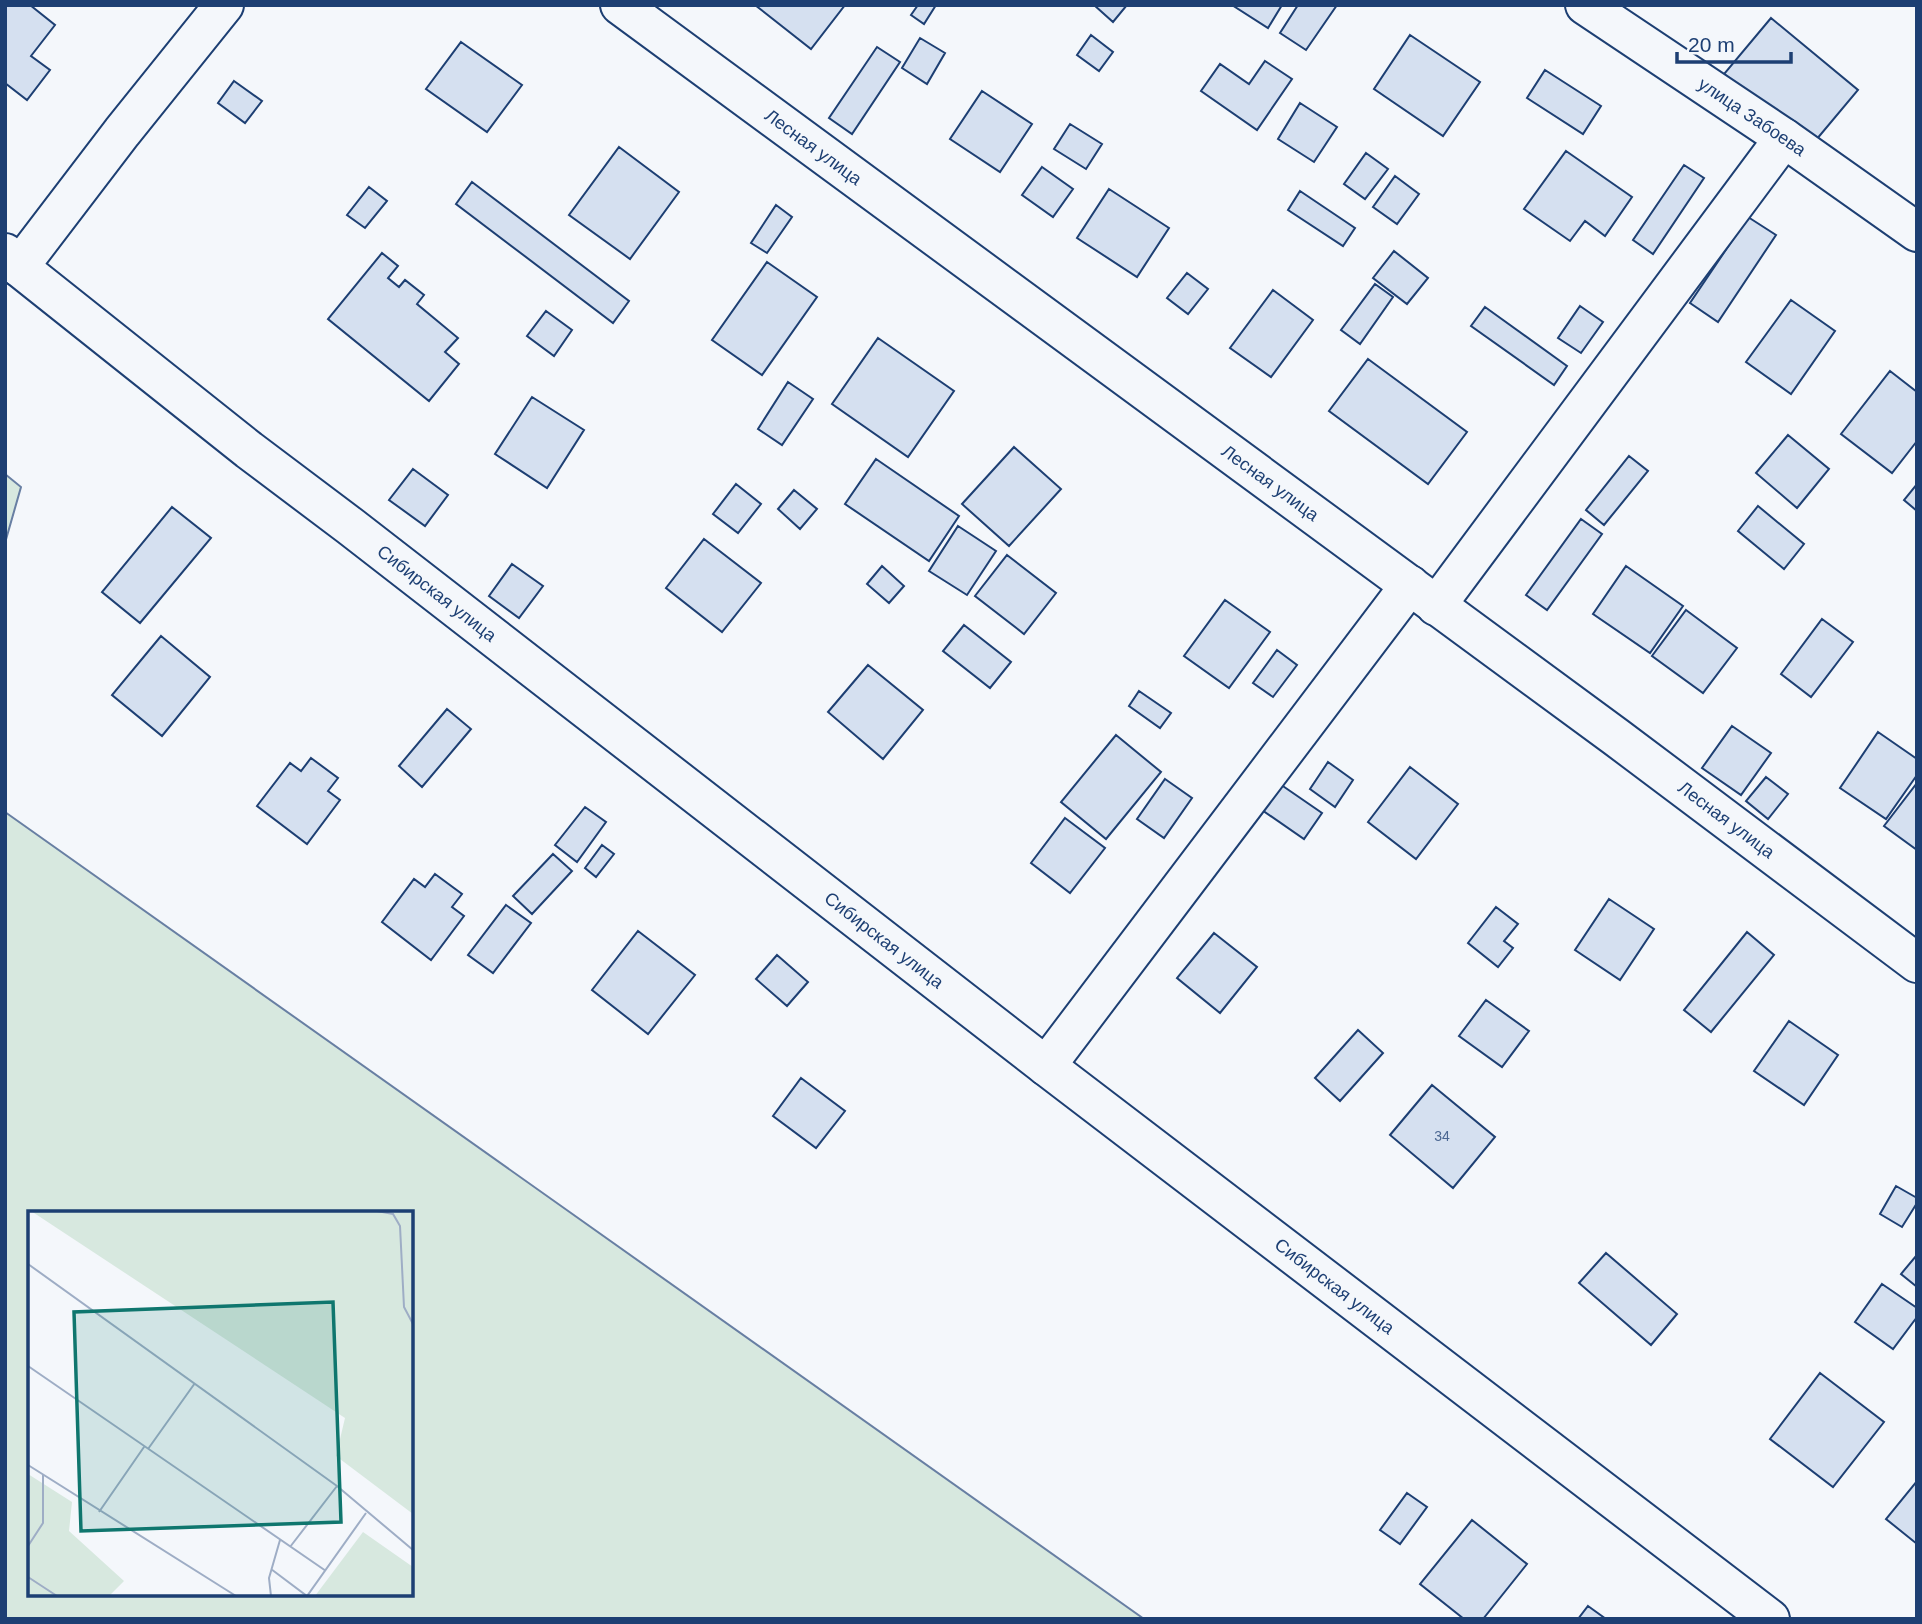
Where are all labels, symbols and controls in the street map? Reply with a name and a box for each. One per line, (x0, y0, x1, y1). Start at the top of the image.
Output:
scale bar (1677, 21, 1791, 65)
text: 20 m (1688, 33, 1735, 56)
street label: улица Забоева (1695, 74, 1810, 161)
street label: Лесная улица (761, 105, 866, 190)
street label: Лесная улица (1218, 441, 1323, 526)
street label: Сибирская улица (373, 541, 501, 646)
street label: Лесная улица (1674, 777, 1779, 863)
street label: Сибирская улица (821, 888, 948, 993)
house number: 34 (1434, 1128, 1450, 1144)
inset map (28, 1211, 413, 1596)
street label: Сибирская улица (1271, 1234, 1399, 1339)

